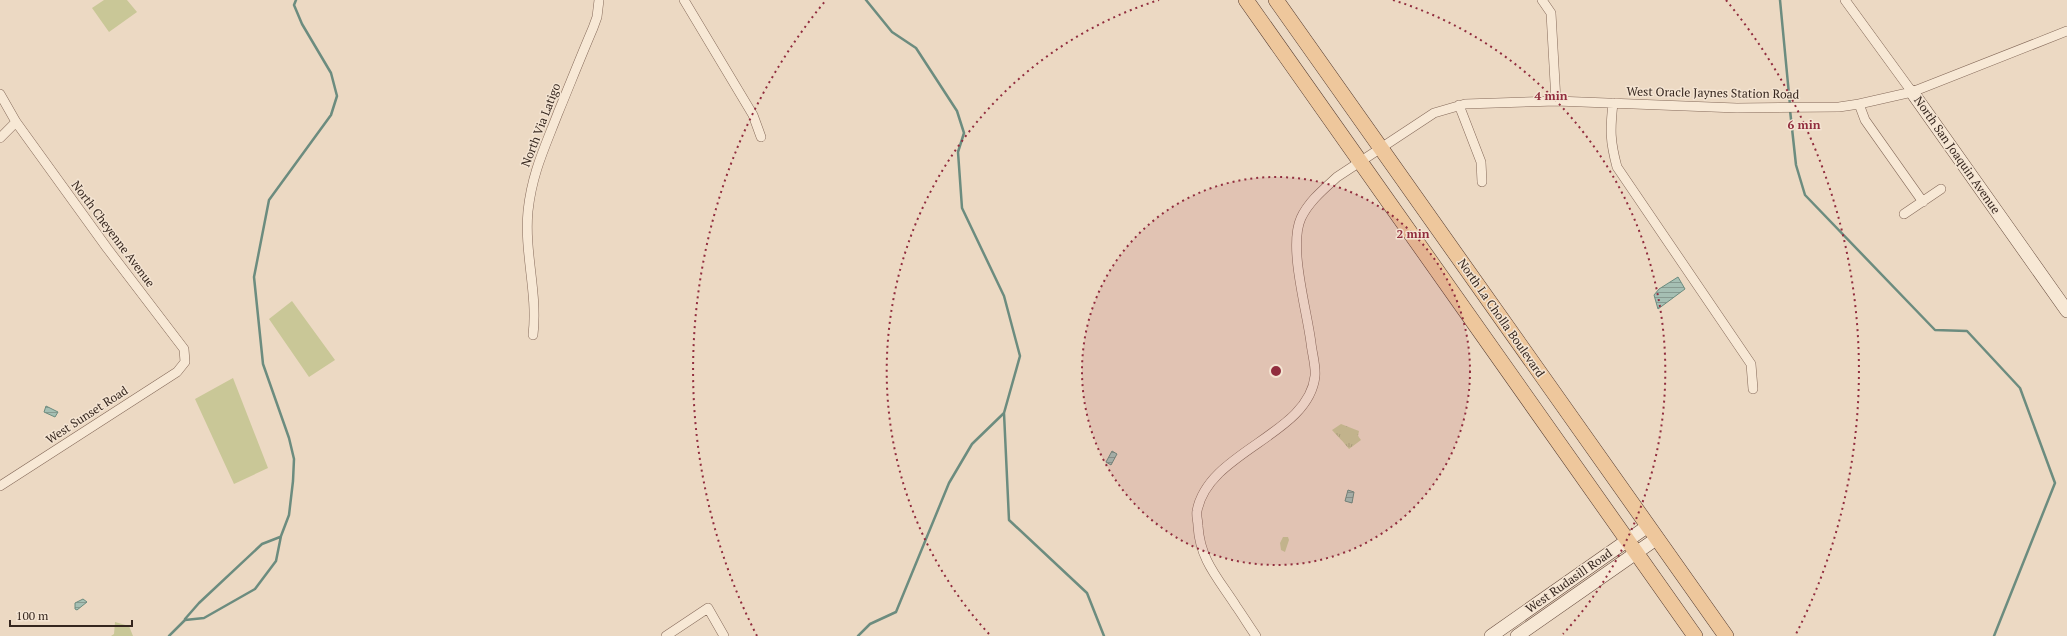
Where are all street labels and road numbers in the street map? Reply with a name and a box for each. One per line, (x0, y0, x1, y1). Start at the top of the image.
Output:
street label: North Via Latigo (518, 80, 564, 169)
street label: West Oracle Jaynes Station Road (1627, 83, 1800, 102)
street label: North San Joaquin Avenue (1911, 93, 2004, 216)
street label: North Cheyenne Avenue (69, 178, 158, 290)
street label: North La Cholla Boulevard (1455, 256, 1548, 380)
street label: West Sunset Road (43, 382, 131, 447)
street label: West Rudasill Road (1523, 545, 1615, 616)

